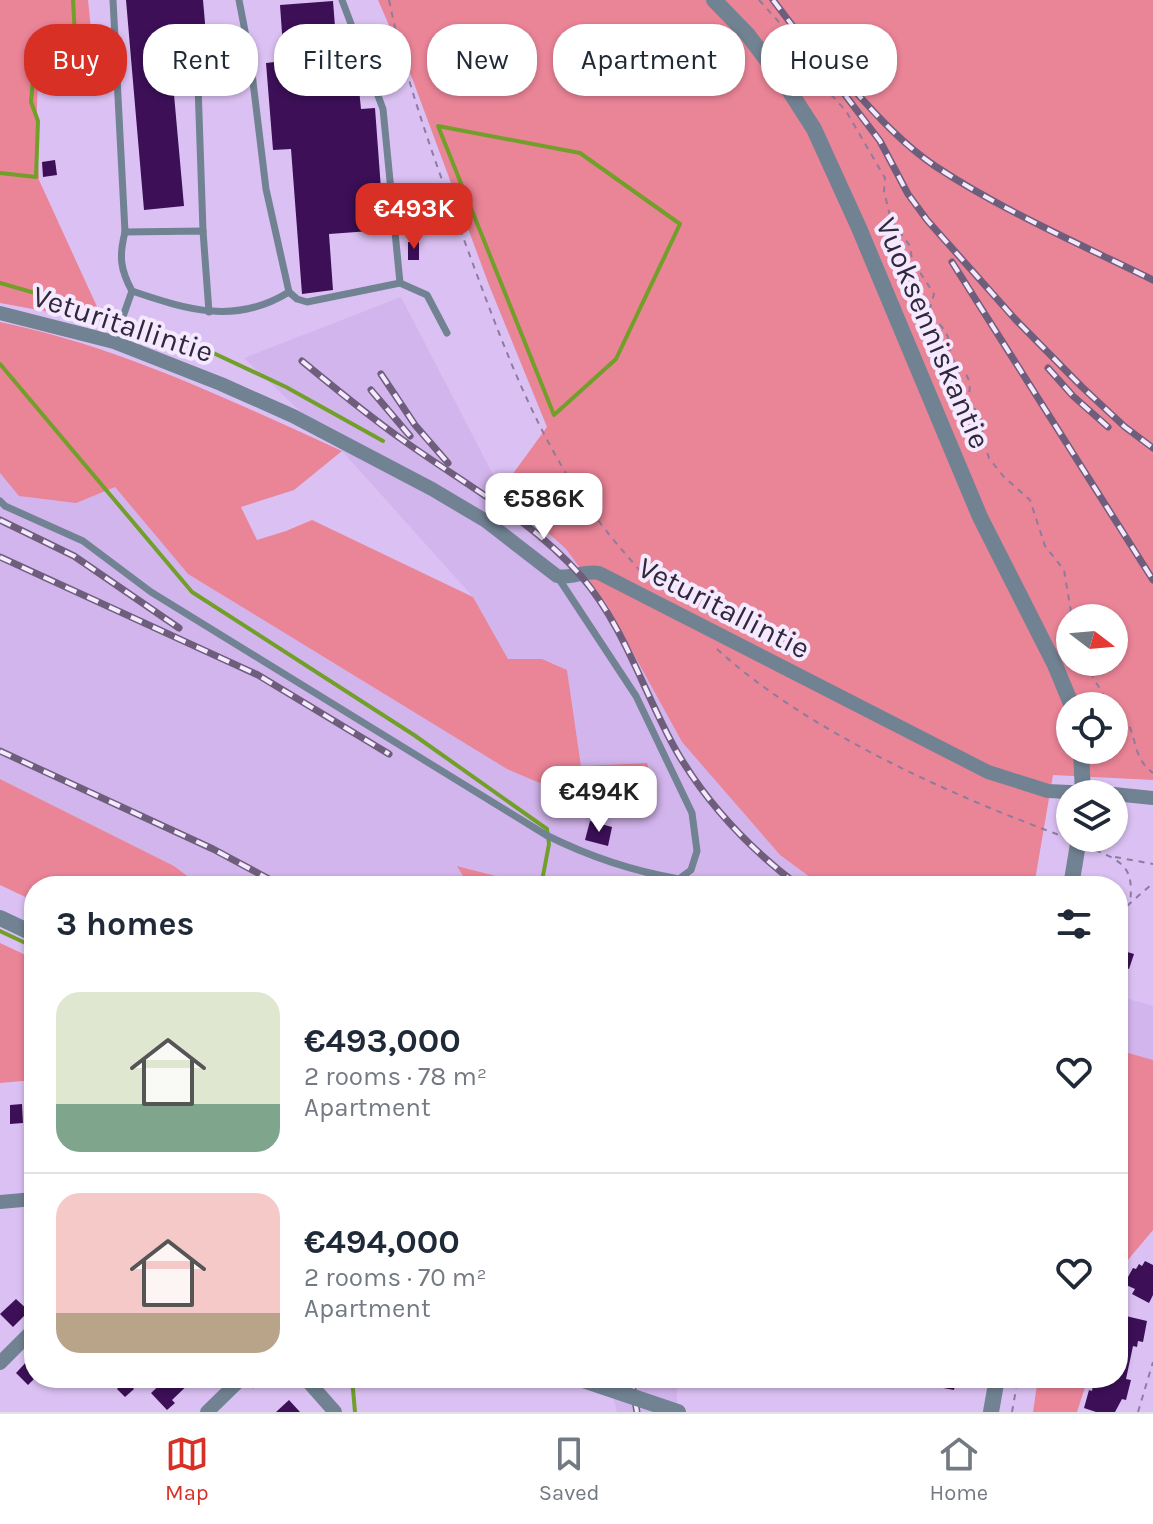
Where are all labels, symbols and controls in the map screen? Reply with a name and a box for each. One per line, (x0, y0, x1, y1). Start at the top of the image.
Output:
chip: Buy (24, 24, 127, 96)
chip: Rent (143, 24, 258, 96)
chip: Filters (274, 24, 411, 96)
chip: New (427, 24, 537, 96)
chip: Apartment (553, 24, 745, 96)
chip: House (761, 24, 897, 96)
pin: €493K (358, 183, 470, 251)
text: €493K (374, 193, 454, 224)
street label: Vuoksenniskantie (868, 212, 998, 454)
street label: Veturitallintie (28, 278, 218, 370)
pin: €586K (488, 473, 600, 541)
text: €586K (503, 483, 585, 514)
street label: Veturitallintie (632, 549, 816, 667)
north arrow (1056, 604, 1128, 676)
map controls (1056, 604, 1128, 852)
button: locate (1056, 692, 1128, 764)
pin: €494K (543, 766, 655, 834)
text: €494K (559, 776, 639, 807)
button: layers (1056, 780, 1128, 852)
icon: filters (1052, 902, 1096, 946)
text: 3 homes (56, 904, 194, 944)
text: €493,000 (304, 1021, 461, 1061)
icon: home (120, 1024, 216, 1120)
icon: heart (1052, 1050, 1096, 1094)
text: 2 rooms · 78 m² (304, 1061, 487, 1092)
text: Apartment (304, 1092, 431, 1123)
text: €494,000 (304, 1222, 460, 1262)
icon: home (120, 1225, 216, 1321)
icon: heart (1052, 1251, 1096, 1295)
text: 2 rooms · 70 m² (304, 1262, 487, 1293)
text: Apartment (304, 1293, 431, 1324)
tab: Map (165, 1432, 209, 1506)
tab: Saved (539, 1432, 600, 1506)
tab: Home (929, 1432, 988, 1506)

